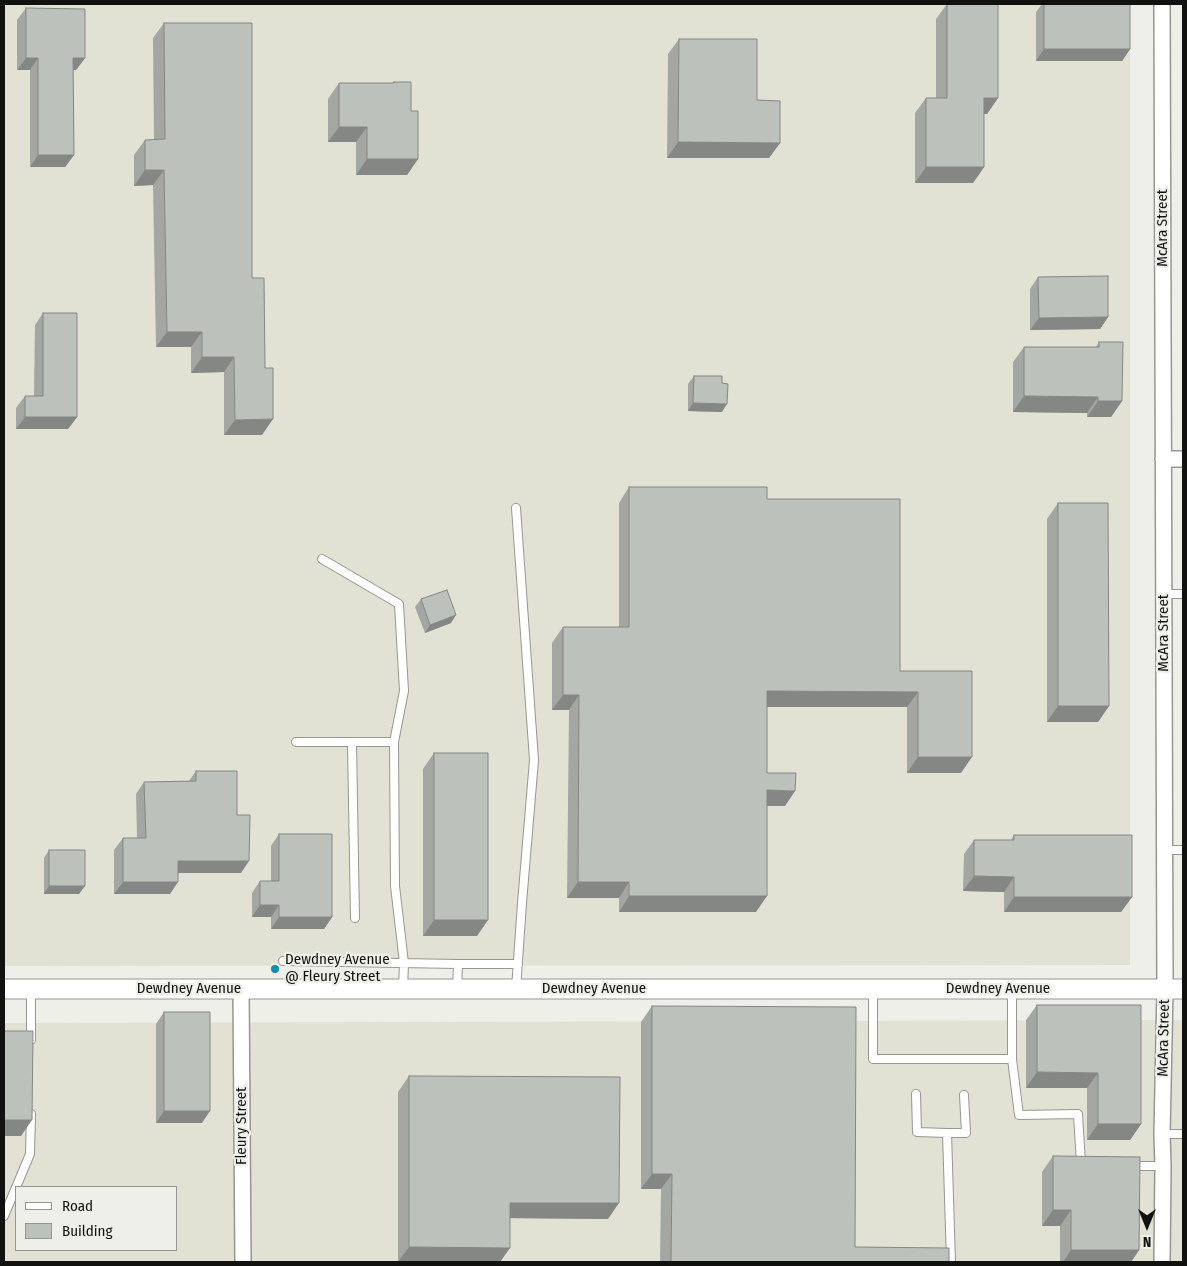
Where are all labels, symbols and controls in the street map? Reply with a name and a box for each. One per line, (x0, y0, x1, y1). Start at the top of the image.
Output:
street label: McAra Street (1154, 189, 1172, 267)
street label: McAra Street (1155, 594, 1173, 672)
place label: Dewdney Avenue @ Fleury Street (285, 951, 390, 986)
marker: Dewdney Avenue @ Fleury Street (269, 963, 281, 975)
street label: Dewdney Avenue (137, 980, 241, 998)
street label: Dewdney Avenue (542, 980, 646, 998)
street label: Dewdney Avenue (946, 980, 1050, 998)
street label: McAra Street (1154, 999, 1174, 1077)
street label: Fleury Street (233, 1087, 251, 1165)
legend (15, 1186, 178, 1251)
text: Road (62, 1197, 93, 1215)
north arrow (1122, 1201, 1172, 1251)
text: Building (62, 1222, 113, 1240)
text: N (1143, 1233, 1151, 1250)

